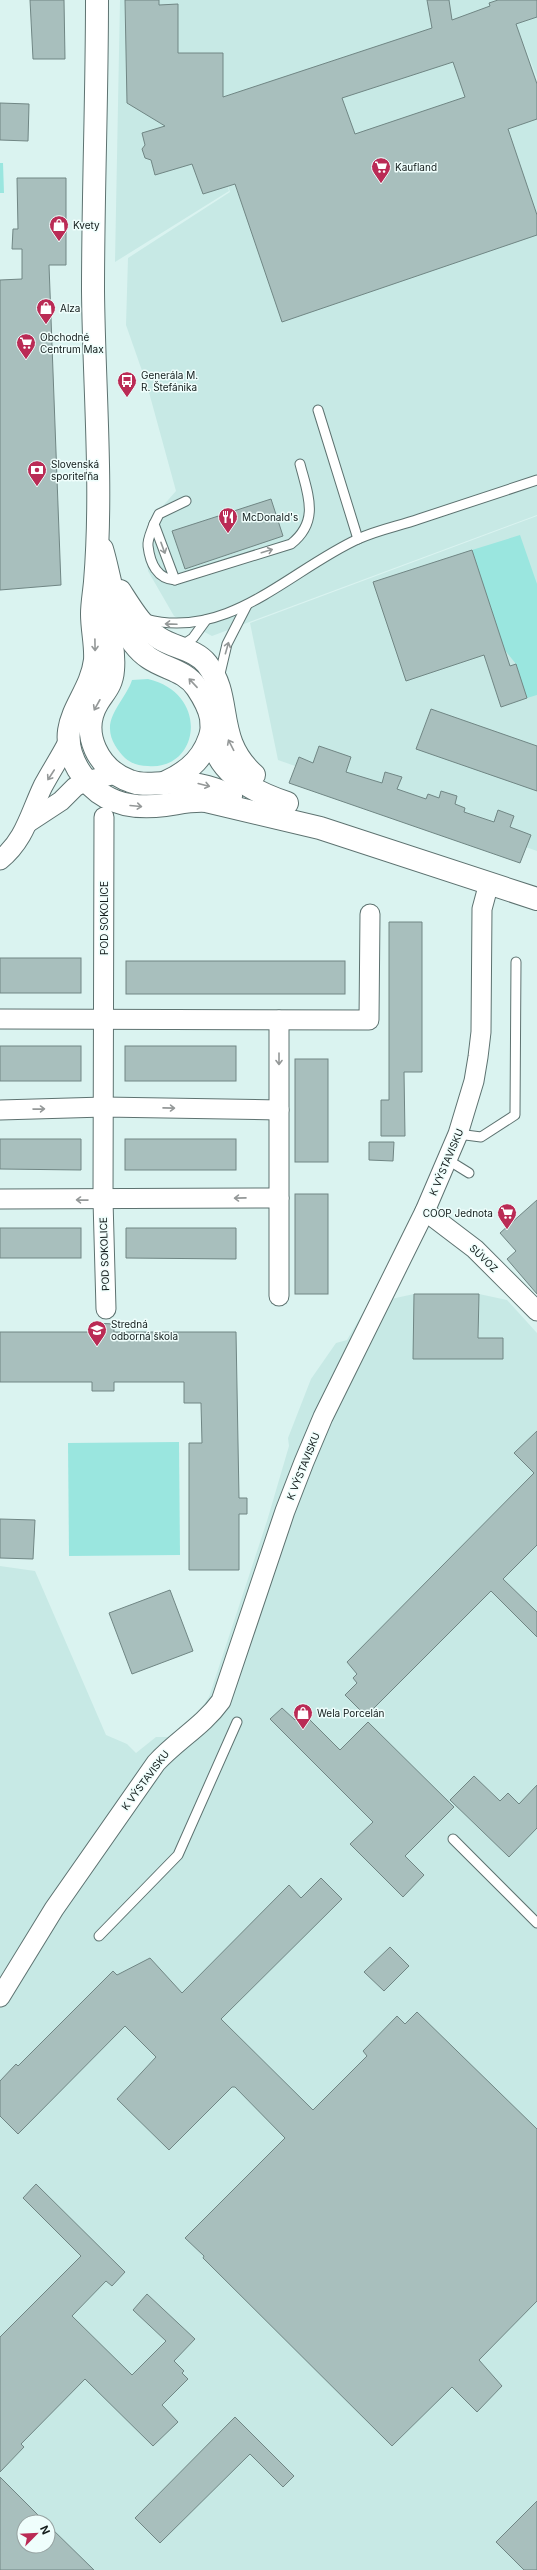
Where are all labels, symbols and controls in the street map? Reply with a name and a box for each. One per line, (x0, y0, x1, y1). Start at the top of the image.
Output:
supermarket icon: Kaufland (370, 156, 392, 184)
place label: Kaufland (395, 161, 437, 173)
shop icon: Kvety (48, 214, 70, 242)
place label: Kvety (73, 219, 100, 231)
shop icon: Alza (35, 297, 57, 325)
place label: Alza (60, 302, 80, 314)
place label: Obchodné Centrum Max (40, 331, 104, 355)
supermarket icon: Obchodné Centrum Max (15, 332, 37, 360)
place label: Generála M. R. Štefánika (141, 369, 198, 393)
bus stop icon: Generála M. R. Štefánika (116, 370, 138, 398)
place label: Slovenská sporiteľňa (51, 458, 99, 482)
bank icon: Slovenská sporiteľňa (26, 459, 48, 487)
restaurant icon: McDonald's (217, 506, 239, 534)
place label: McDonald's (242, 511, 298, 523)
one-way arrow (160, 542, 168, 554)
one-way arrow (261, 547, 274, 554)
one-way arrow (165, 620, 178, 628)
one-way arrow (91, 638, 99, 651)
one-way arrow (224, 641, 231, 654)
one-way arrow (188, 678, 197, 688)
one-way arrow (93, 699, 101, 711)
one-way arrow (227, 739, 234, 751)
one-way arrow (46, 769, 54, 781)
one-way arrow (197, 782, 210, 789)
one-way arrow (129, 803, 142, 810)
street label: POD SOKOLICE (98, 881, 110, 955)
one-way arrow (275, 1052, 283, 1065)
one-way arrow (32, 1105, 45, 1113)
one-way arrow (162, 1105, 175, 1112)
street label: K VÝSTAVISKU (426, 1126, 466, 1197)
one-way arrow (234, 1194, 247, 1202)
one-way arrow (76, 1196, 89, 1203)
supermarket icon: COOP Jednota (496, 1202, 518, 1230)
place label: COOP Jednota (423, 1207, 493, 1219)
street label: POD SOKOLICE (97, 1217, 111, 1291)
street label: SÚVOZ (467, 1241, 501, 1274)
place label: Stredná odborná škola (111, 1318, 178, 1342)
school or university icon: Stredná odborná škola (86, 1319, 108, 1347)
street label: K VÝSTAVISKU (283, 1430, 322, 1501)
shop icon: Wela Porcelán (292, 1702, 314, 1730)
place label: Wela Porcelán (317, 1707, 385, 1719)
street label: K VÝSTAVISKU (118, 1747, 171, 1812)
north arrow (16, 2514, 56, 2554)
text: N (37, 2523, 53, 2537)

